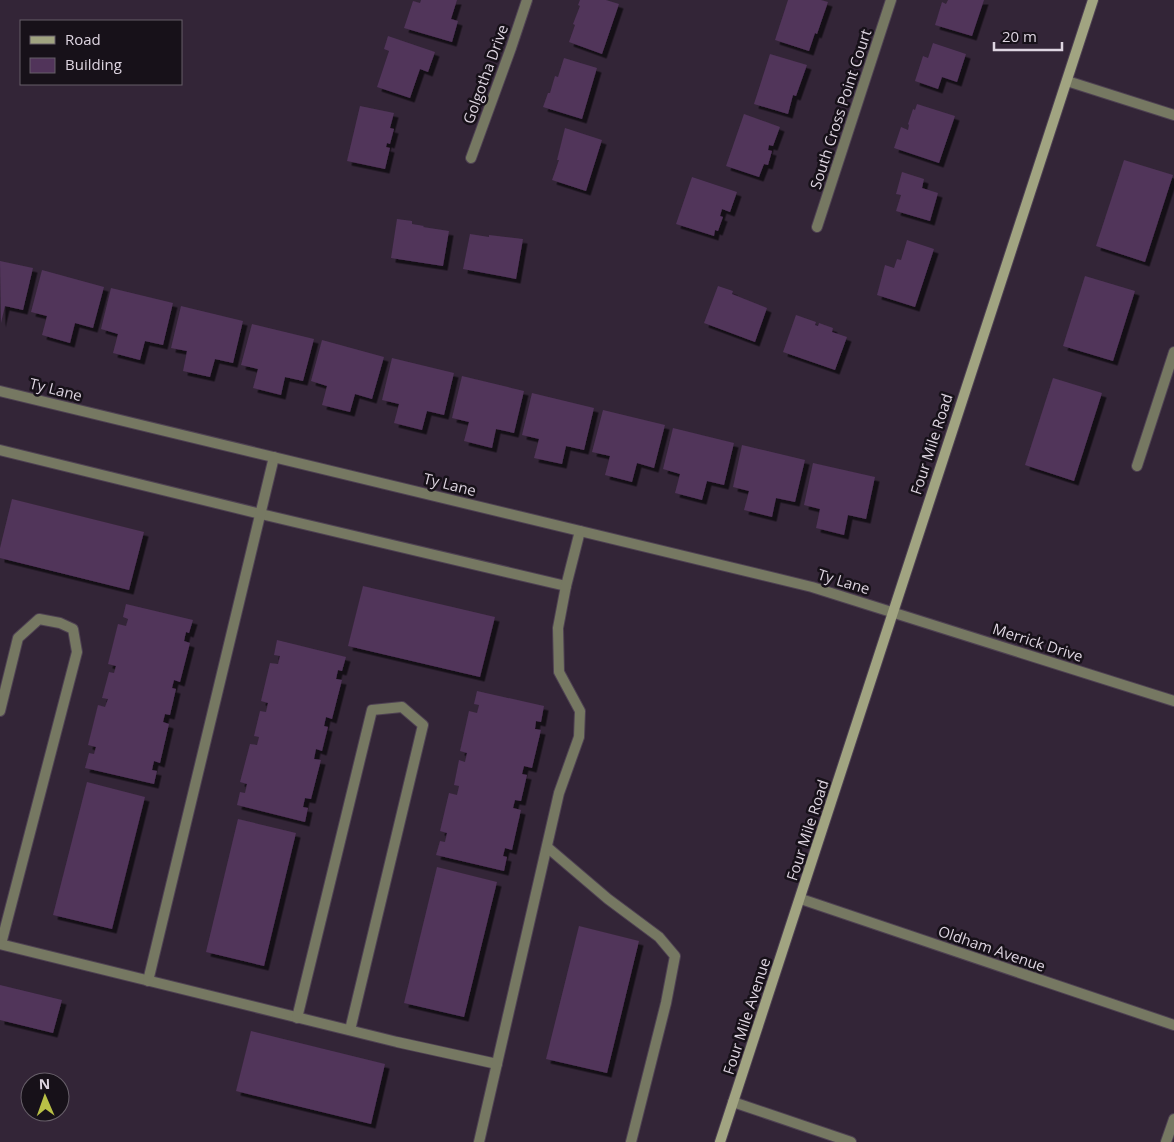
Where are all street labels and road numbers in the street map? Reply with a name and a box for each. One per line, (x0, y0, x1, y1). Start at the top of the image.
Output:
street label: Golgotha Drive (458, 22, 512, 126)
street label: South Cross Point Court (805, 26, 875, 192)
street label: Ty Lane (28, 373, 84, 405)
street label: Four Mile Road (905, 391, 957, 497)
street label: Ty Lane (422, 468, 478, 500)
street label: Ty Lane (816, 564, 872, 598)
street label: Merrick Drive (990, 618, 1086, 666)
street label: Four Mile Road (781, 777, 833, 883)
street label: Oldham Avenue (936, 920, 1048, 976)
street label: Four Mile Avenue (718, 955, 774, 1077)

